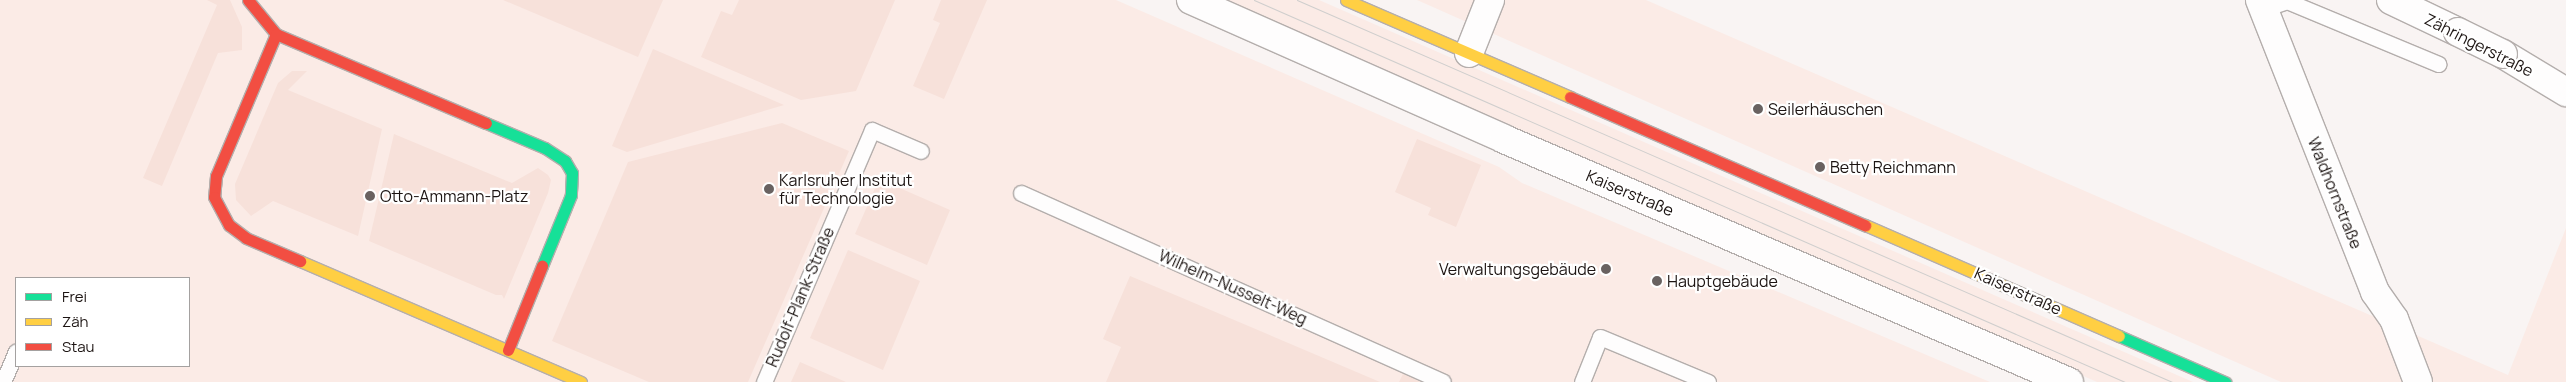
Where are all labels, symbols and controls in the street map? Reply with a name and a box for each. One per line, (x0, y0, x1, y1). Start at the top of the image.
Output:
street label: Zähringerstraße (2421, 9, 2537, 81)
place label: Seilerhäuschen (1768, 99, 1883, 119)
marker: Seilerhäuschen (1752, 103, 1764, 115)
street label: Waldhornstraße (2304, 134, 2366, 252)
place label: Betty Reichmann (1830, 157, 1956, 177)
marker: Betty Reichmann (1814, 161, 1826, 173)
street label: Kaiserstraße (1583, 166, 1677, 220)
place label: Karlsruher Institut für Technologie (779, 170, 912, 208)
marker: Karlsruher Institut für Technologie (763, 183, 775, 195)
place label: Otto-Ammann-Platz (380, 186, 528, 206)
marker: Otto-Ammann-Platz (364, 190, 376, 202)
street label: Rudolf-Plank-Straße (762, 224, 838, 370)
street label: Wilhelm-Nusselt-Weg (1156, 246, 1310, 328)
place label: Verwaltungsgebäude (1439, 259, 1596, 279)
marker: Verwaltungsgebäude (1600, 263, 1612, 275)
street label: Kaiserstraße (1971, 263, 2065, 319)
place label: Hauptgebäude (1667, 271, 1778, 291)
marker: Hauptgebäude (1651, 275, 1663, 287)
legend (15, 277, 190, 367)
text: Frei (62, 286, 87, 307)
text: Zäh (62, 311, 88, 332)
text: Stau (62, 336, 95, 357)

